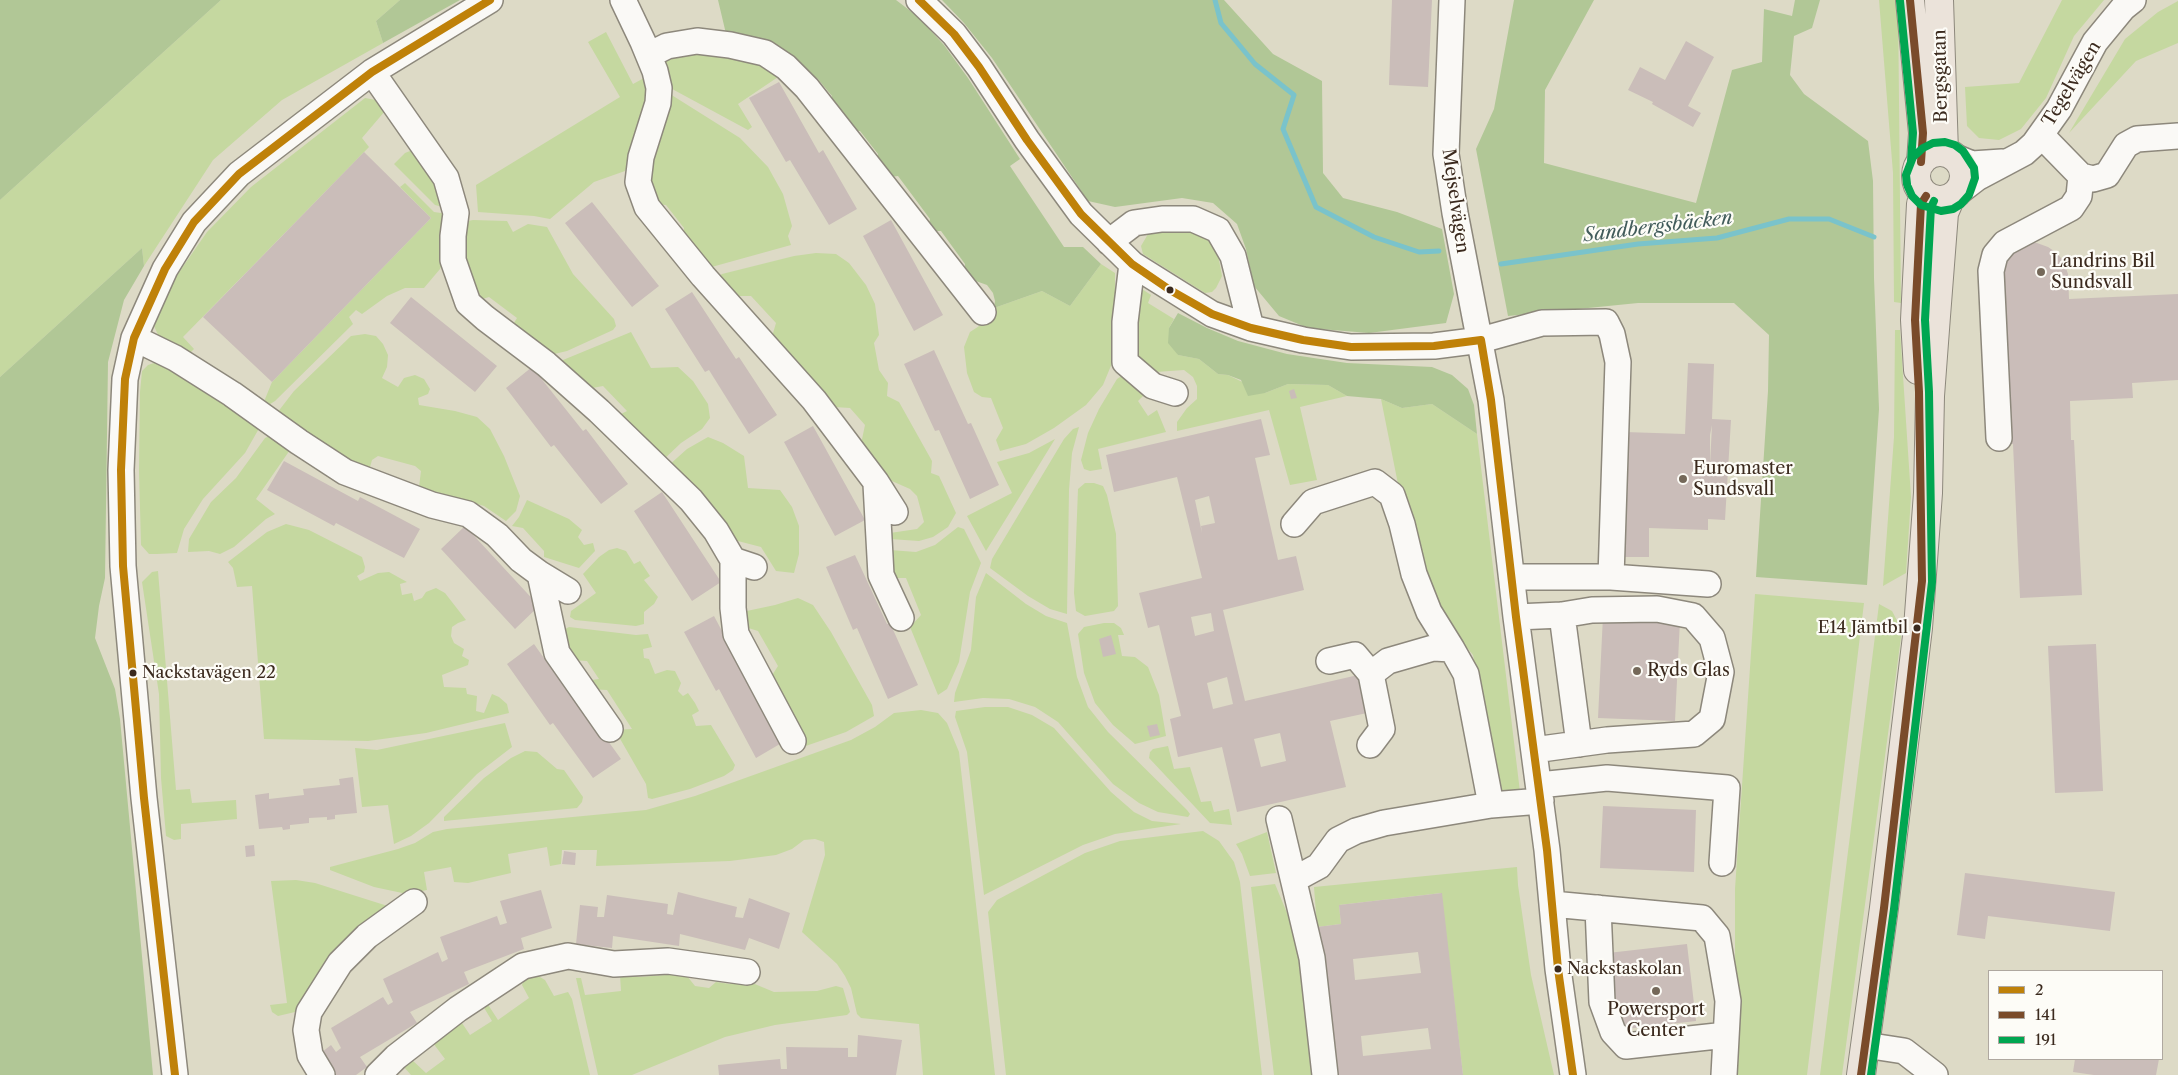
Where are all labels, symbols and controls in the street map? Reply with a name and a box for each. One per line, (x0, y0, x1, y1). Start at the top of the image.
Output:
street label: Bergsgatan (1929, 29, 1953, 123)
street label: Tegelvägen (2038, 37, 2106, 131)
street label: Mejselvägen (1437, 147, 1473, 255)
water label: Sandbergsbäcken (1582, 207, 1734, 247)
place label: Landrins Bil Sundsvall (2051, 251, 2155, 294)
marker: Landrins Bil Sundsvall (2035, 266, 2047, 278)
unlabelled marker (1165, 285, 1175, 295)
place label: Euromaster Sundsvall (1693, 458, 1793, 500)
marker: Euromaster Sundsvall (1677, 473, 1689, 485)
place label: E14 Jämtbil (1818, 618, 1908, 638)
marker: E14 Jämtbil (1912, 623, 1922, 633)
place label: Ryds Glas (1647, 660, 1730, 682)
place label: Nackstavägen 22 (142, 663, 276, 683)
marker: Ryds Glas (1631, 665, 1643, 677)
marker: Nackstavägen 22 (128, 668, 138, 678)
place label: Nackstaskolan (1567, 959, 1682, 979)
marker: Nackstaskolan (1553, 964, 1563, 974)
legend (1988, 970, 2163, 1060)
text: 2 (2035, 980, 2044, 999)
marker: Powersport Center (1650, 985, 1662, 997)
place label: Powersport Center (1607, 999, 1705, 1042)
text: 141 (2035, 1005, 2056, 1024)
text: 191 (2035, 1030, 2056, 1049)

